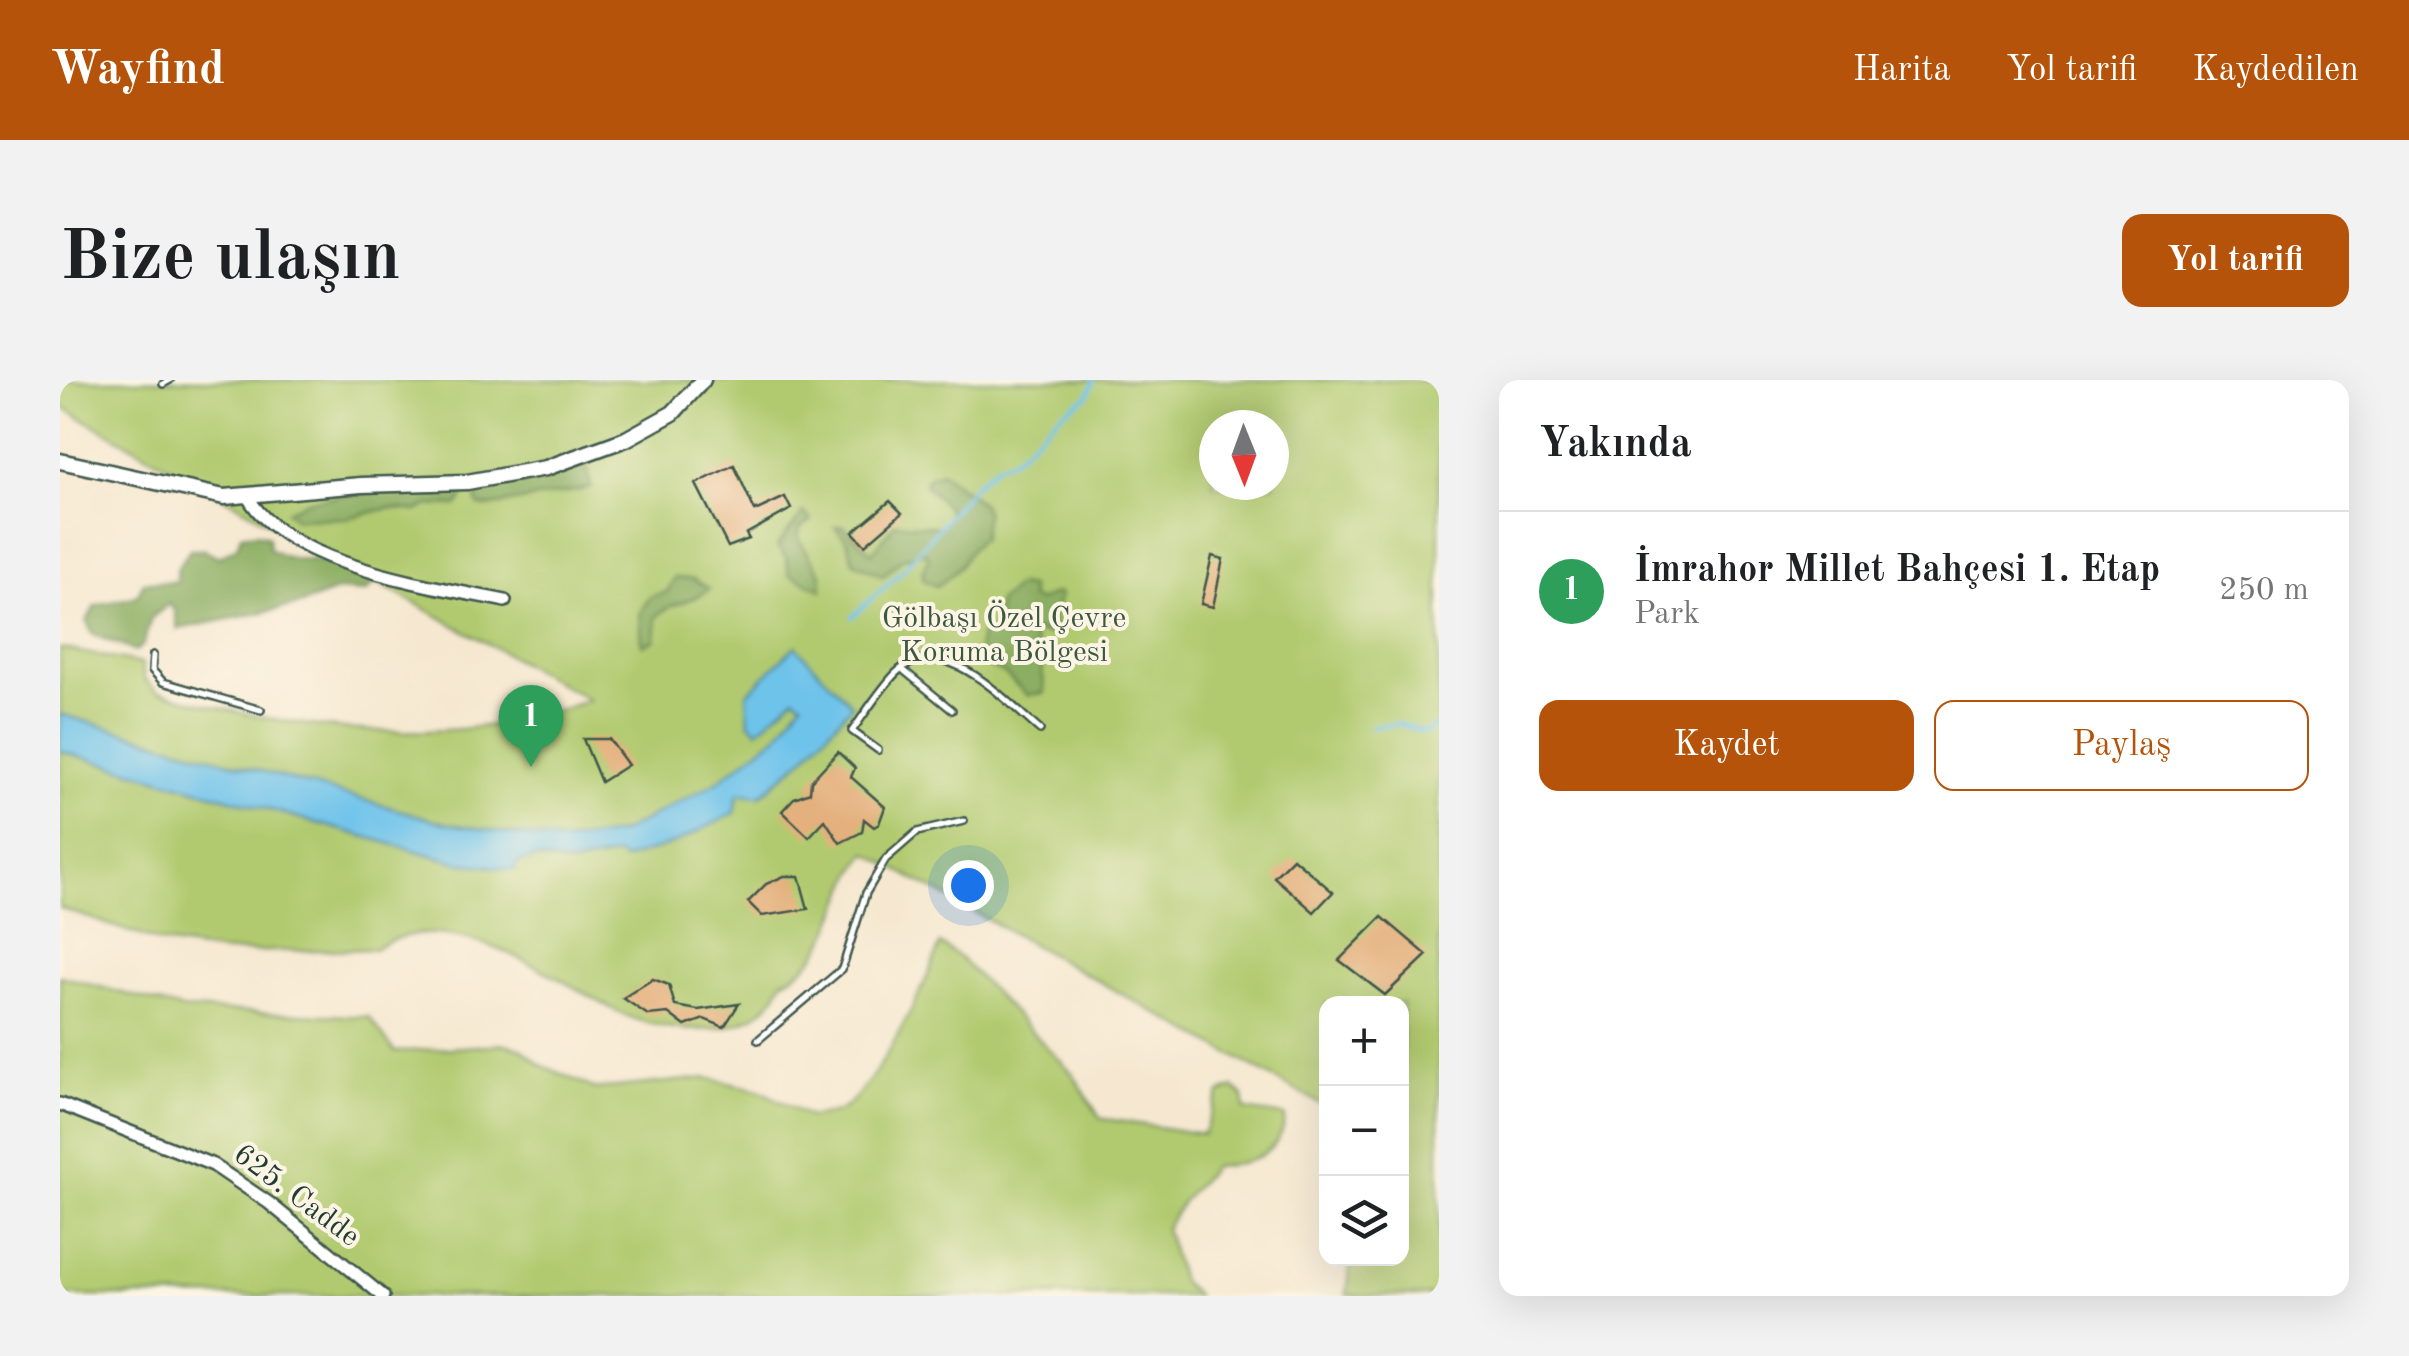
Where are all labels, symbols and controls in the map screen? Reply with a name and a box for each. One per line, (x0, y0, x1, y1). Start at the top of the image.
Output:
text: Wayfind (50, 46, 225, 94)
text: Harita (1853, 53, 1951, 88)
text: Yol tarifi (2006, 53, 2137, 88)
text: Kaydedilen (2192, 53, 2359, 88)
button: Yol tarifi (2122, 214, 2349, 307)
text: Bize ulaşın (60, 225, 401, 295)
north arrow (1199, 410, 1289, 500)
text: Yakında (1539, 424, 1692, 466)
text: İmrahor Millet Bahçesi 1. Etap (1634, 552, 2160, 590)
text: 1 (1562, 575, 1581, 607)
text: 250 m (2219, 575, 2309, 607)
text: Park (1634, 599, 1700, 631)
park label: Gölbaşı Özel Çevre Koruma Bölgesi (882, 600, 1126, 668)
pin: 1 (498, 684, 564, 767)
button: Kaydet (1539, 700, 1914, 791)
button: Paylaş (1934, 700, 2309, 791)
your location (943, 860, 994, 911)
map controls (1319, 996, 1409, 1266)
button: + (1319, 996, 1409, 1086)
button: − (1319, 1086, 1409, 1176)
street label: 625. Cadde (227, 1139, 365, 1253)
button: layers (1319, 1176, 1409, 1266)

